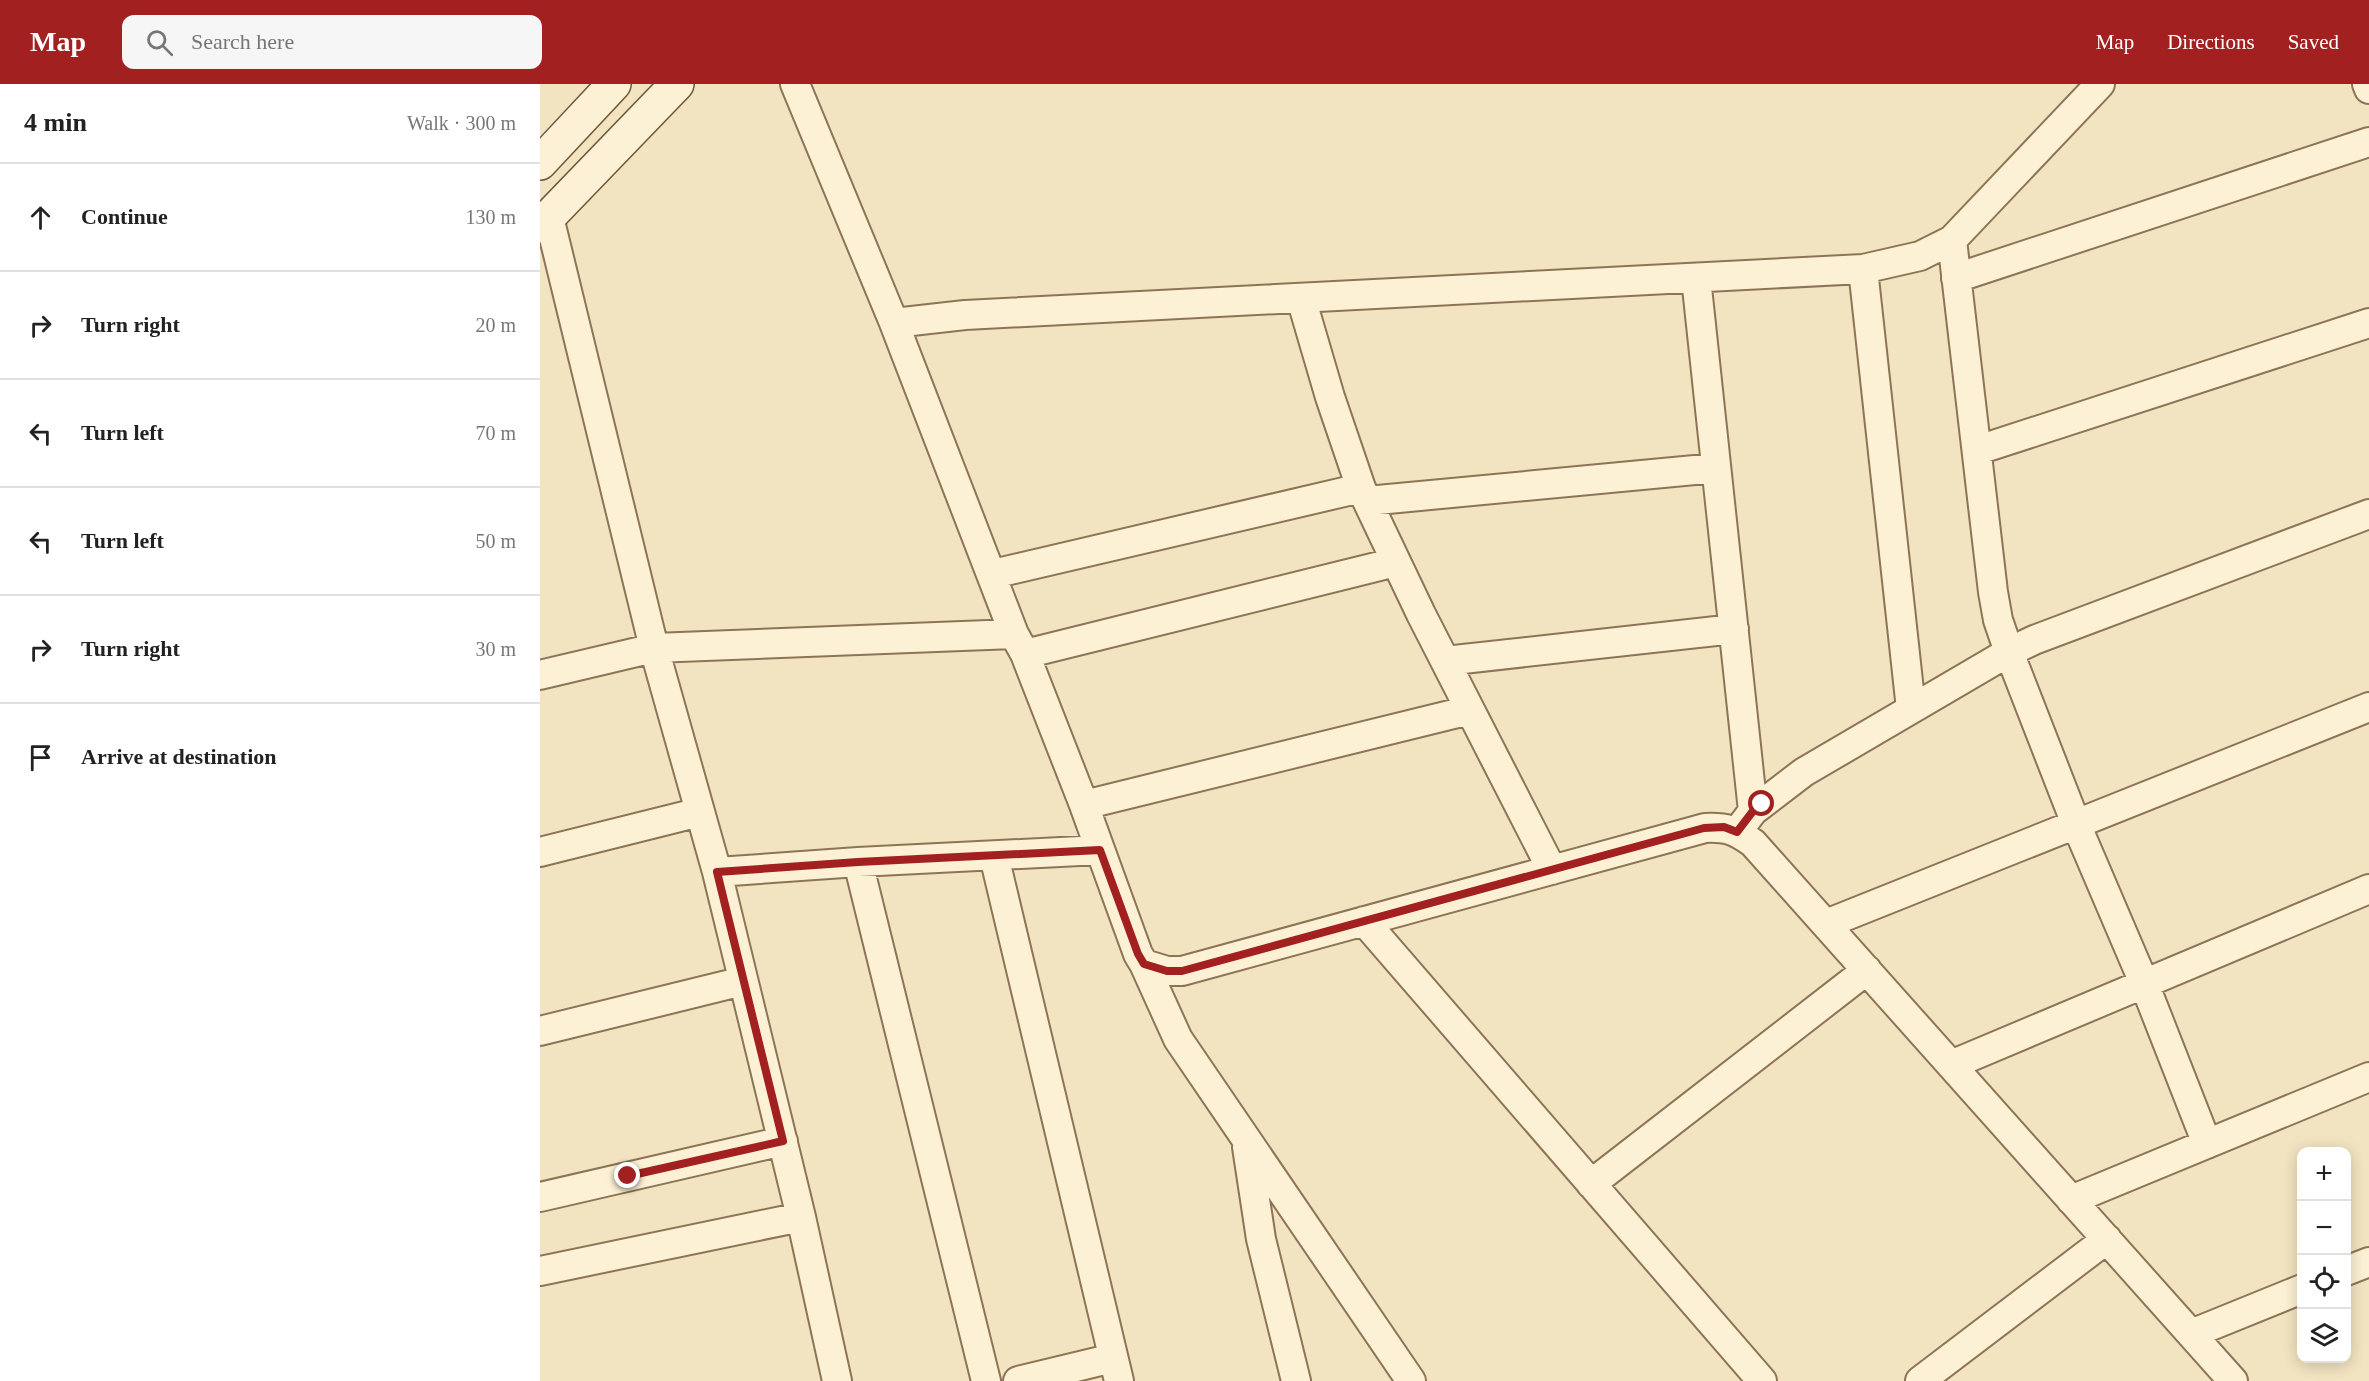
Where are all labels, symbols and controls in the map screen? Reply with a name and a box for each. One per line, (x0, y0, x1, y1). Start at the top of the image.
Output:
search box (122, 15, 542, 69)
text: Map (30, 26, 86, 57)
icon: search (143, 26, 176, 59)
text: Search here (191, 29, 294, 54)
text: Map (2096, 30, 2134, 54)
text: Directions (2167, 30, 2255, 54)
text: Saved (2288, 30, 2339, 54)
text: 4 min (24, 108, 87, 137)
text: Walk · 300 m (407, 112, 516, 134)
icon: ahead (24, 201, 57, 234)
text: Continue (81, 204, 168, 229)
text: 130 m (465, 206, 516, 228)
icon: right (24, 309, 57, 342)
text: Turn right (81, 312, 180, 337)
text: 20 m (475, 314, 516, 336)
icon: left (24, 417, 57, 450)
text: Turn left (81, 420, 164, 445)
text: 70 m (475, 422, 516, 444)
icon: left (24, 525, 57, 558)
text: Turn left (81, 528, 164, 553)
text: 50 m (475, 530, 516, 552)
icon: right (24, 633, 57, 666)
text: Turn right (81, 636, 180, 661)
text: 30 m (475, 638, 516, 660)
icon: arrive (24, 741, 57, 774)
text: Arrive at destination (81, 744, 277, 769)
route start (1748, 790, 1774, 816)
map controls (2297, 1147, 2351, 1363)
button: + (2297, 1147, 2351, 1201)
route end (614, 1162, 640, 1188)
button: − (2297, 1201, 2351, 1255)
button: locate (2297, 1255, 2351, 1309)
button: layers (2297, 1309, 2351, 1363)

